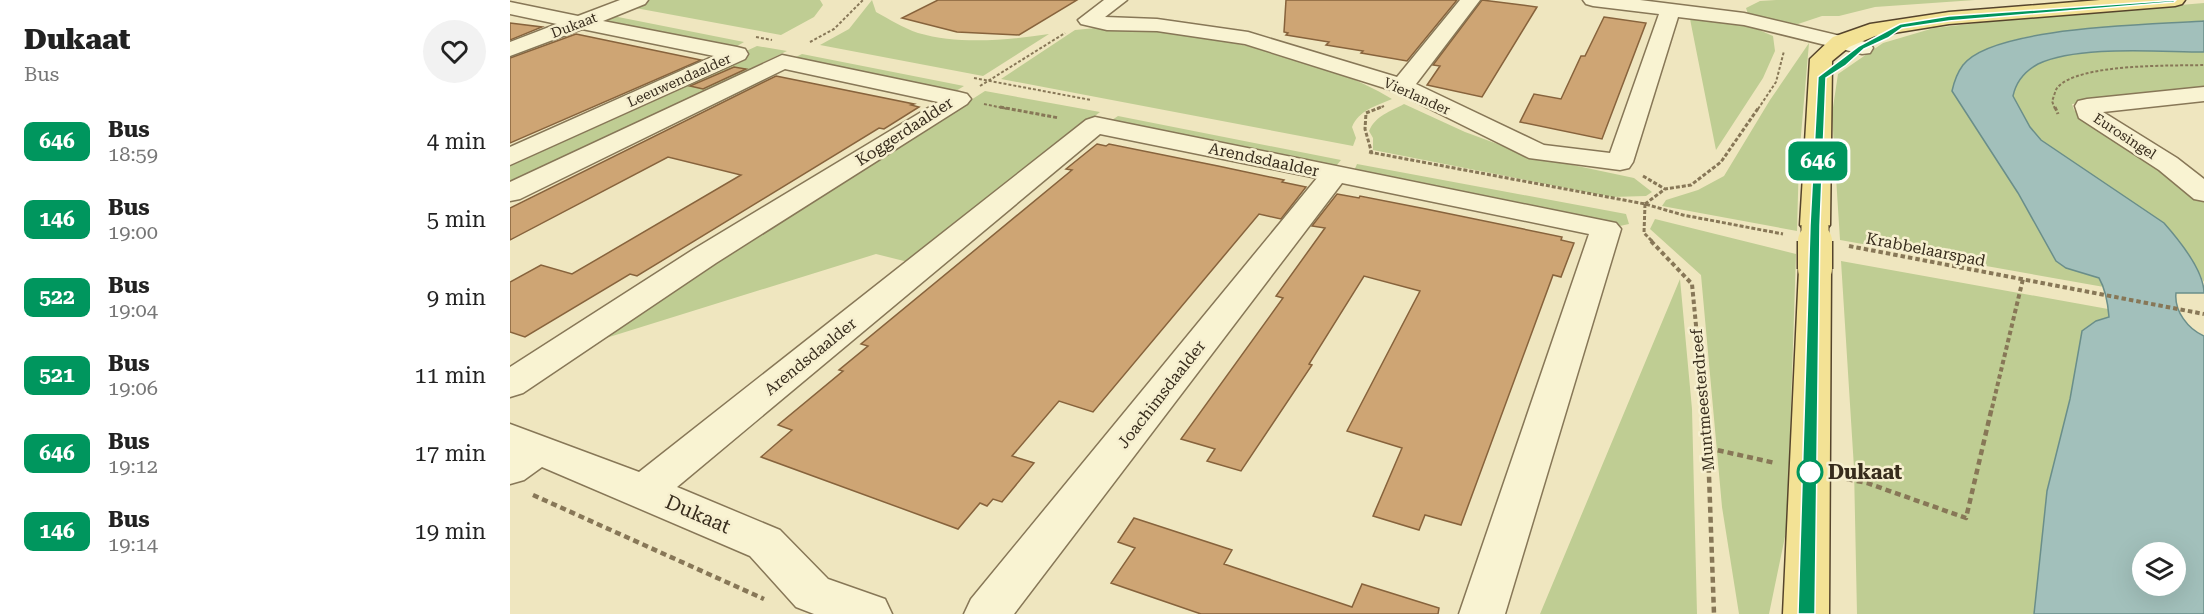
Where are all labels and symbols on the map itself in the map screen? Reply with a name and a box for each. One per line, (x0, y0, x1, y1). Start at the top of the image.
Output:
street label: Dukaat (549, 9, 599, 41)
street label: Leeuwendaalder (625, 50, 733, 110)
street label: Vierlander (1381, 74, 1453, 118)
street label: Koggerdaalder (852, 93, 957, 170)
street label: Eurosingel (2091, 110, 2160, 163)
street label: Arendsdaalder (1207, 139, 1321, 181)
line badge: 646 (1784, 142, 1852, 180)
street label: Krabbelaarspad (1865, 229, 1987, 270)
street label: Arendsdaalder (761, 313, 860, 399)
street label: Muntmeesterdreef (1687, 327, 1718, 472)
street label: Joachimsdaalder (1113, 336, 1210, 452)
marker: Dukaat (1797, 459, 1823, 485)
place label: Dukaat (1828, 460, 1902, 484)
street label: Dukaat (662, 490, 735, 539)

